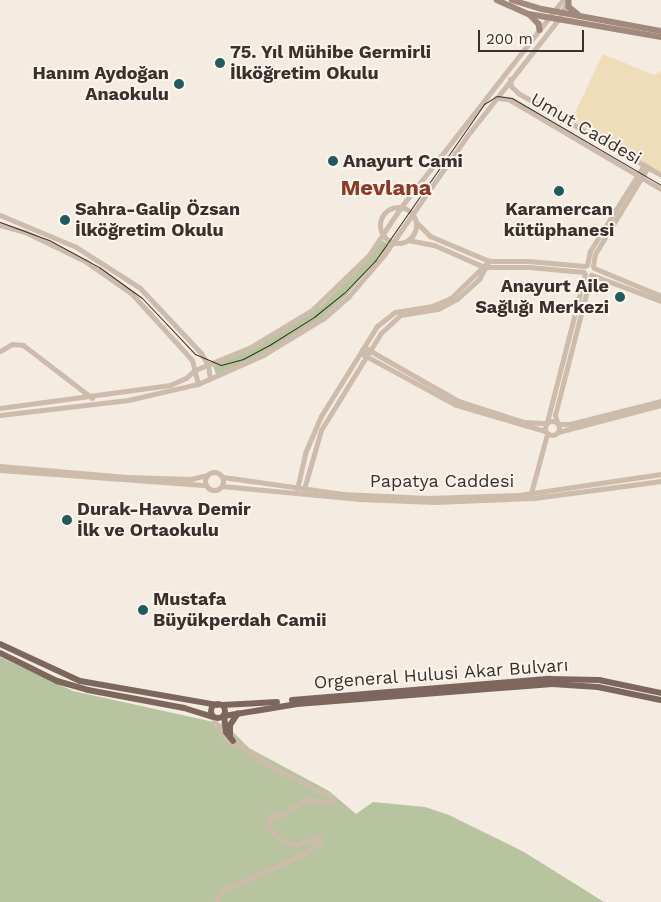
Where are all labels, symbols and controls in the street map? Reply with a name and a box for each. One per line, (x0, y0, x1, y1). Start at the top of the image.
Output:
scale bar (481, 20, 587, 52)
text: 200 m (486, 30, 533, 48)
place label: 75. Yıl Mühibe Germirli İlköğretim Okulu (230, 42, 432, 84)
marker: 75. Yıl Mühibe Germirli İlköğretim Okulu (214, 57, 226, 69)
place label: Hanım Aydoğan Anaokulu (32, 63, 169, 106)
marker: Hanım Aydoğan Anaokulu (173, 78, 185, 90)
street label: Umut Caddesi (527, 89, 645, 169)
place label: Anayurt Cami (343, 150, 463, 172)
marker: Anayurt Cami (327, 155, 339, 167)
district label: Mevlana (340, 175, 432, 201)
marker: Karamercan kütüphanesi (553, 185, 565, 197)
place label: Sahra-Galip Özsan İlköğretim Okulu (75, 199, 240, 242)
place label: Karamercan kütüphanesi (504, 199, 614, 242)
marker: Sahra-Galip Özsan İlköğretim Okulu (59, 214, 71, 226)
place label: Anayurt Aile Sağlığı Merkezi (475, 276, 609, 318)
marker: Anayurt Aile Sağlığı Merkezi (613, 290, 627, 304)
street label: Papatya Caddesi (370, 470, 514, 492)
place label: Durak-Havva Demir İlk ve Ortaokulu (77, 499, 251, 542)
marker: Durak-Havva Demir İlk ve Ortaokulu (61, 514, 73, 526)
place label: Mustafa Büyükperdah Camii (153, 589, 326, 632)
marker: Mustafa Büyükperdah Camii (137, 604, 149, 616)
street label: Orgeneral Hulusi Akar Bulvarı (312, 654, 570, 694)

